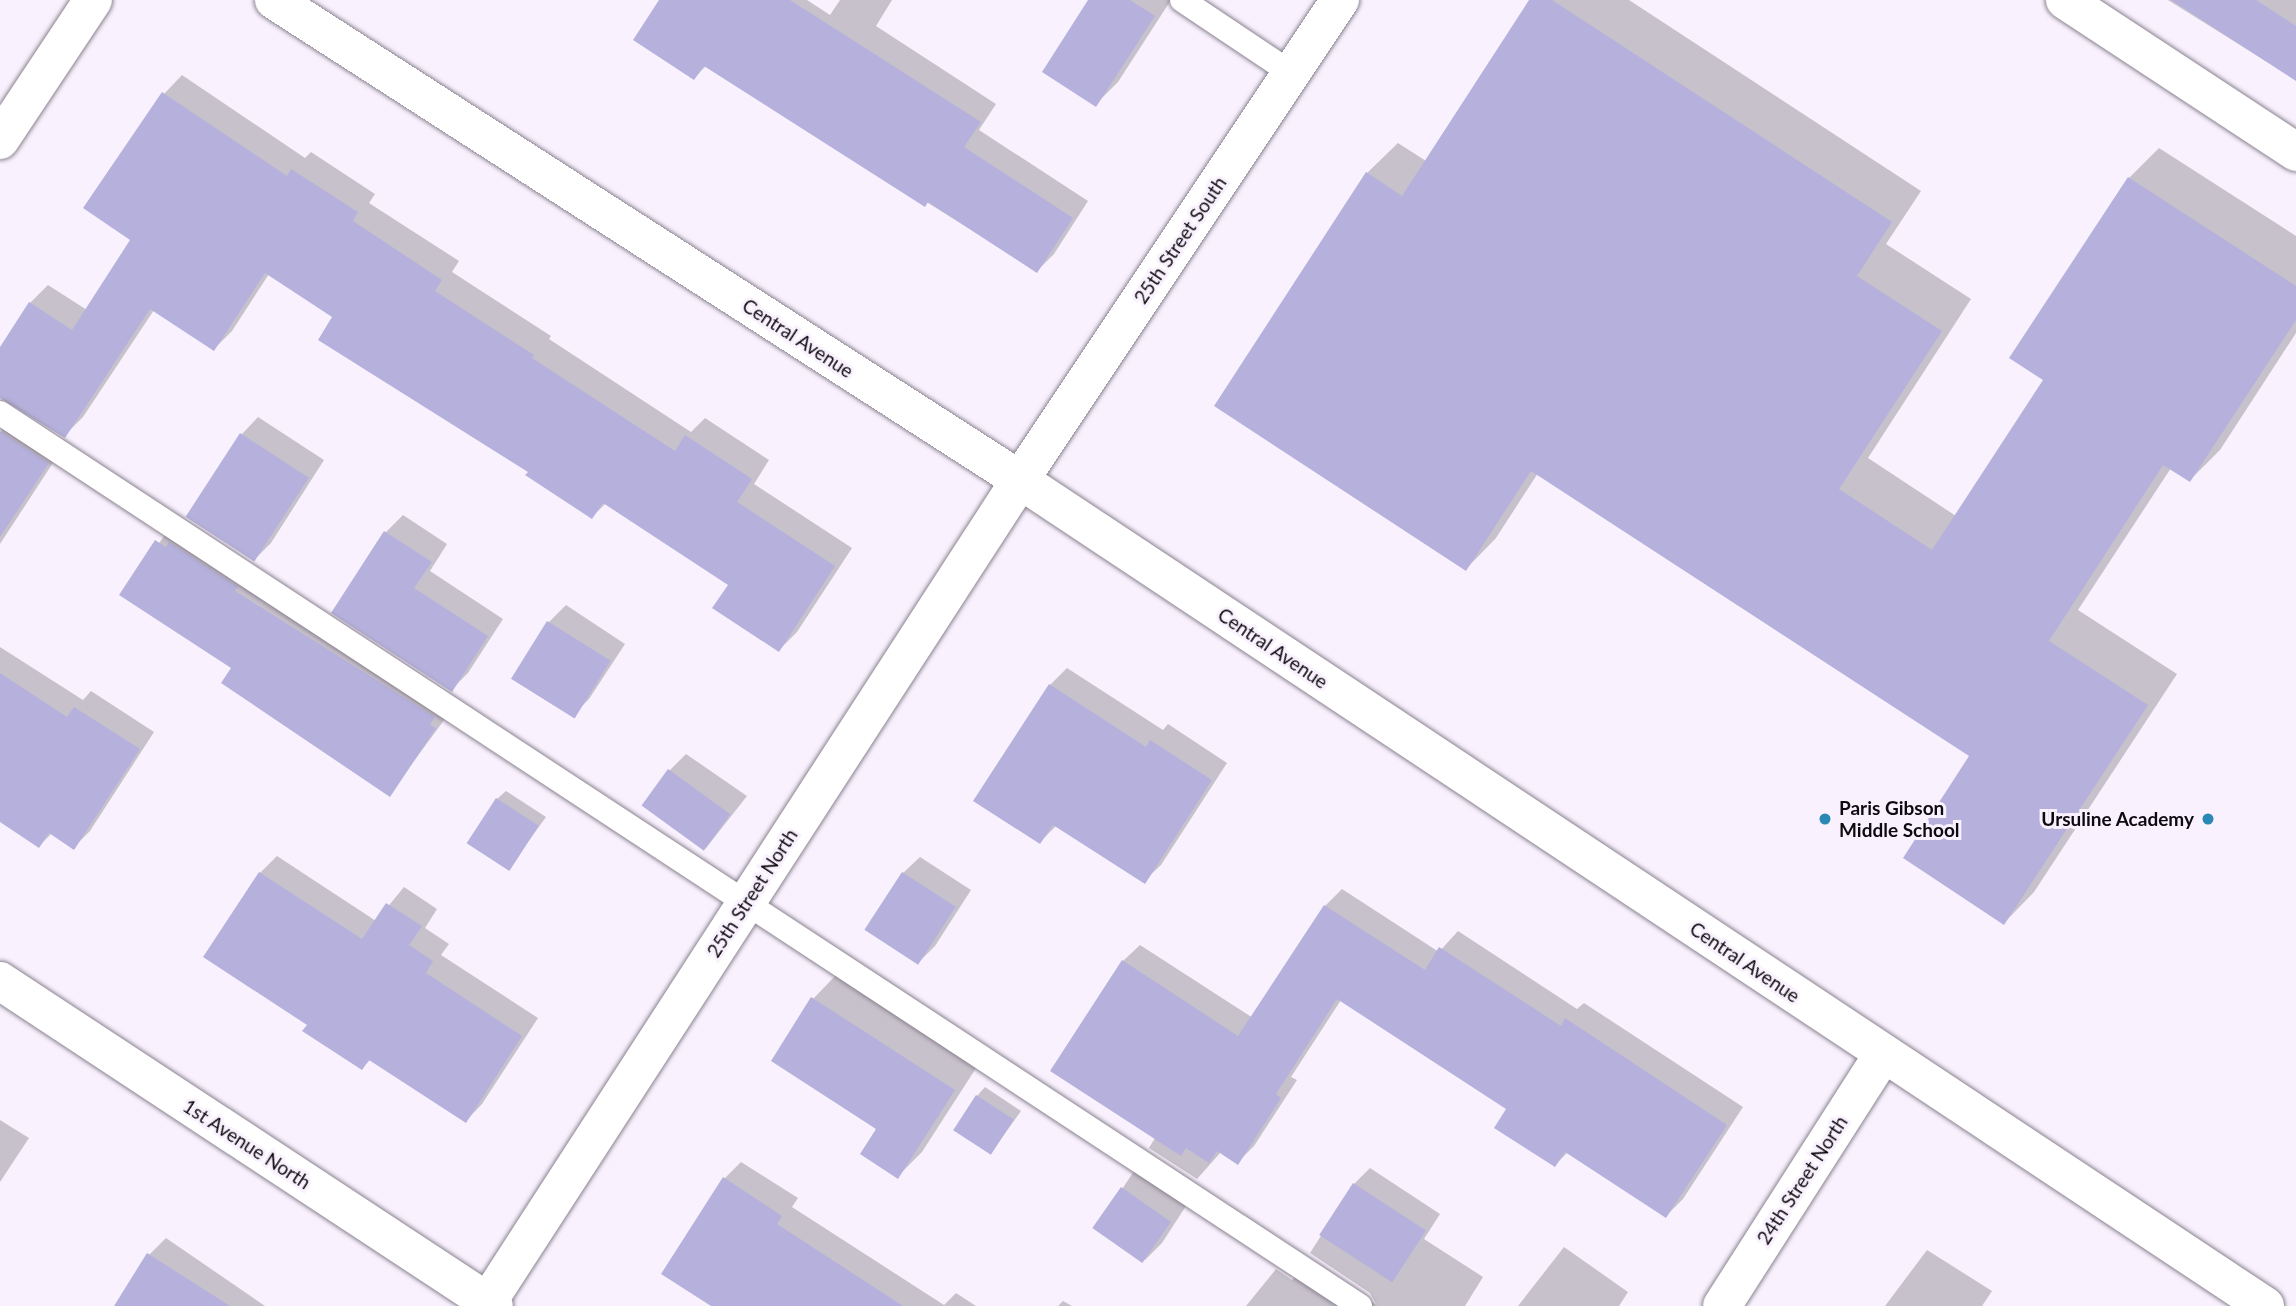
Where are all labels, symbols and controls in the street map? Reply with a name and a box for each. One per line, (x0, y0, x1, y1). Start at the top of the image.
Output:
street label: 25th Street South (1129, 172, 1231, 308)
street label: Central Avenue (738, 294, 858, 382)
street label: Central Avenue (1213, 603, 1333, 693)
place label: Paris Gibson Middle School (1839, 797, 1960, 841)
place label: Ursuline Academy (2041, 808, 2194, 830)
marker: Paris Gibson Middle School (1817, 811, 1833, 827)
marker: Ursuline Academy (2200, 811, 2216, 827)
street label: 25th Street North (702, 825, 802, 961)
street label: Central Avenue (1685, 917, 1805, 1007)
street label: 1st Avenue North (179, 1094, 315, 1194)
street label: 24th Street North (1752, 1112, 1852, 1248)

